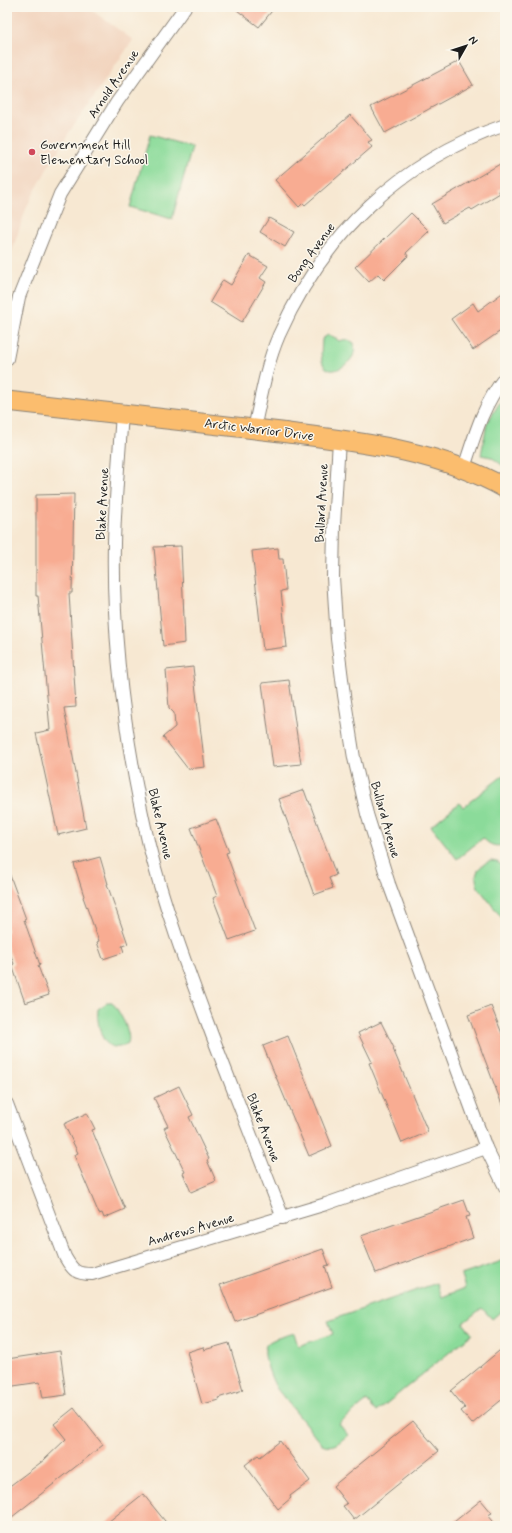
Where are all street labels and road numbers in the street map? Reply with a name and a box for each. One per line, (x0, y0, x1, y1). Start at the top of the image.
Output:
street label: Arnold Avenue (85, 46, 143, 122)
street label: Bong Avenue (285, 220, 340, 287)
street label: Arctic Warrior Drive (203, 415, 315, 445)
street label: Bullard Avenue (311, 463, 333, 543)
street label: Blake Avenue (93, 467, 113, 541)
street label: Bullard Avenue (366, 780, 404, 860)
street label: Blake Avenue (144, 787, 176, 861)
street label: Blake Avenue (242, 1091, 284, 1165)
street label: Andrews Avenue (146, 1210, 236, 1250)

